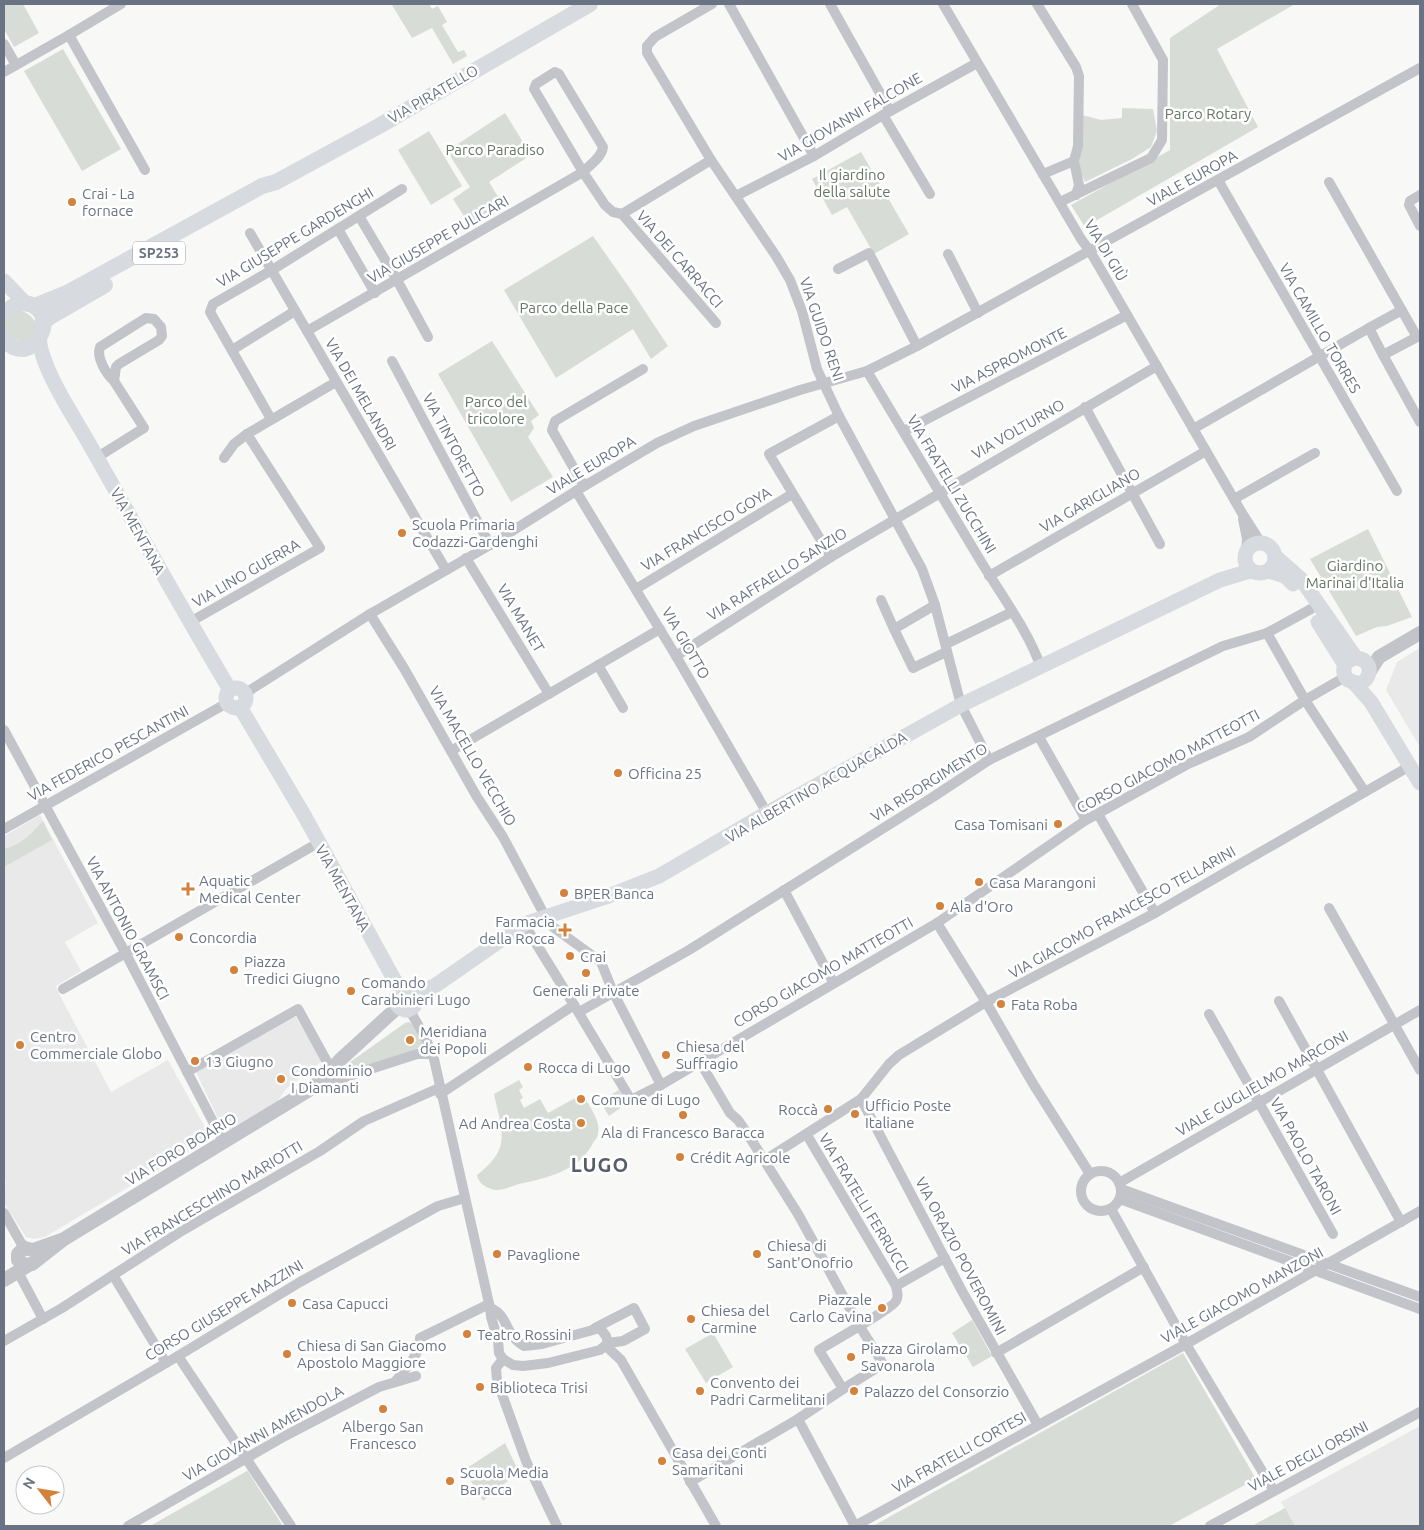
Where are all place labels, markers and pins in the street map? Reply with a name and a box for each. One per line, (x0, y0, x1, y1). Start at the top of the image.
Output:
place label: Crai - La fornace (82, 185, 135, 219)
marker: Crai - La fornace (66, 196, 78, 208)
place label: Scuola Primaria Codazzi-Gardenghi (412, 516, 538, 550)
marker: Scuola Primaria Codazzi-Gardenghi (396, 527, 408, 539)
place label: Officina 25 (628, 765, 702, 782)
marker: Officina 25 (612, 767, 624, 779)
place label: Casa Tomisani (954, 816, 1048, 833)
marker: Casa Tomisani (1052, 818, 1064, 830)
place label: Aquatic Medical Center (199, 872, 301, 906)
place label: Casa Marangoni (989, 874, 1096, 891)
marker: Casa Marangoni (973, 876, 985, 888)
marker: Aquatic Medical Center (181, 882, 195, 896)
place label: BPER Banca (574, 885, 654, 902)
marker: BPER Banca (558, 887, 570, 899)
place label: Ala d'Oro (950, 898, 1013, 915)
marker: Ala d'Oro (934, 900, 946, 912)
place label: Farmacia della Rocca (479, 913, 555, 947)
marker: Farmacia della Rocca (559, 924, 571, 936)
place label: Concordia (189, 929, 257, 946)
marker: Concordia (173, 931, 185, 943)
place label: Crai (580, 948, 606, 965)
marker: Crai (564, 950, 576, 962)
place label: Piazza Tredici Giugno (244, 953, 340, 987)
marker: Piazza Tredici Giugno (228, 964, 240, 976)
marker: Generali Private (580, 967, 592, 979)
place label: Comando Carabinieri Lugo (361, 974, 471, 1008)
place label: Generali Private (533, 982, 639, 999)
marker: Comando Carabinieri Lugo (345, 985, 357, 997)
place label: Fata Roba (1011, 996, 1078, 1013)
marker: Fata Roba (995, 998, 1007, 1010)
place label: Meridiana dei Popoli (420, 1023, 487, 1057)
place label: Centro Commerciale Globo (30, 1028, 162, 1062)
marker: Meridiana dei Popoli (404, 1034, 416, 1046)
place label: Chiesa del Suffragio (676, 1038, 744, 1072)
marker: Centro Commerciale Globo (14, 1039, 26, 1051)
marker: Chiesa del Suffragio (660, 1049, 672, 1061)
place label: 13 Giugno (205, 1053, 273, 1070)
marker: 13 Giugno (189, 1055, 201, 1067)
place label: Rocca di Lugo (538, 1059, 631, 1076)
marker: Rocca di Lugo (522, 1061, 534, 1073)
place label: Condominio I Diamanti (291, 1062, 373, 1096)
marker: Condominio I Diamanti (275, 1073, 287, 1085)
place label: Comune di Lugo (591, 1091, 700, 1108)
marker: Comune di Lugo (575, 1093, 587, 1105)
place label: Ufficio Poste Italiane (865, 1097, 951, 1131)
place label: Roccà (778, 1101, 818, 1118)
marker: Roccà (822, 1103, 834, 1115)
marker: Ufficio Poste Italiane (849, 1108, 861, 1120)
marker: Ala di Francesco Baracca (677, 1109, 689, 1121)
place label: Ad Andrea Costa (459, 1115, 571, 1132)
marker: Ad Andrea Costa (575, 1117, 587, 1129)
place label: Ala di Francesco Baracca (601, 1124, 765, 1141)
place label: Crédit Agricole (690, 1149, 791, 1166)
marker: Crédit Agricole (674, 1151, 686, 1163)
place label: Chiesa di Sant'Onofrio (767, 1237, 853, 1271)
place label: Pavaglione (507, 1246, 580, 1263)
marker: Pavaglione (491, 1248, 503, 1260)
marker: Chiesa di Sant'Onofrio (751, 1248, 763, 1260)
place label: Piazzale Carlo Cavina (789, 1291, 872, 1325)
place label: Casa Capucci (302, 1295, 388, 1312)
marker: Casa Capucci (286, 1297, 298, 1309)
place label: Chiesa del Carmine (701, 1302, 769, 1336)
marker: Piazzale Carlo Cavina (876, 1302, 888, 1314)
marker: Chiesa del Carmine (685, 1313, 697, 1325)
place label: Teatro Rossini (477, 1326, 571, 1343)
marker: Teatro Rossini (461, 1328, 473, 1340)
place label: Chiesa di San Giacomo Apostolo Maggiore (297, 1337, 447, 1371)
place label: Piazza Girolamo Savonarola (861, 1340, 968, 1374)
marker: Chiesa di San Giacomo Apostolo Maggiore (281, 1348, 293, 1360)
marker: Piazza Girolamo Savonarola (845, 1351, 857, 1363)
place label: Convento dei Padri Carmelitani (710, 1374, 825, 1408)
place label: Biblioteca Trisi (490, 1379, 588, 1396)
marker: Biblioteca Trisi (474, 1381, 486, 1393)
place label: Palazzo del Consorzio (864, 1383, 1009, 1400)
marker: Convento dei Padri Carmelitani (694, 1385, 706, 1397)
marker: Palazzo del Consorzio (848, 1385, 860, 1397)
marker: Albergo San Francesco (377, 1403, 389, 1415)
place label: Albergo San Francesco (342, 1418, 424, 1452)
place label: Casa dei Conti Samaritani (672, 1444, 767, 1478)
marker: Casa dei Conti Samaritani (656, 1455, 668, 1467)
place label: Scuola Media Baracca (460, 1464, 549, 1498)
marker: Scuola Media Baracca (444, 1475, 456, 1487)

